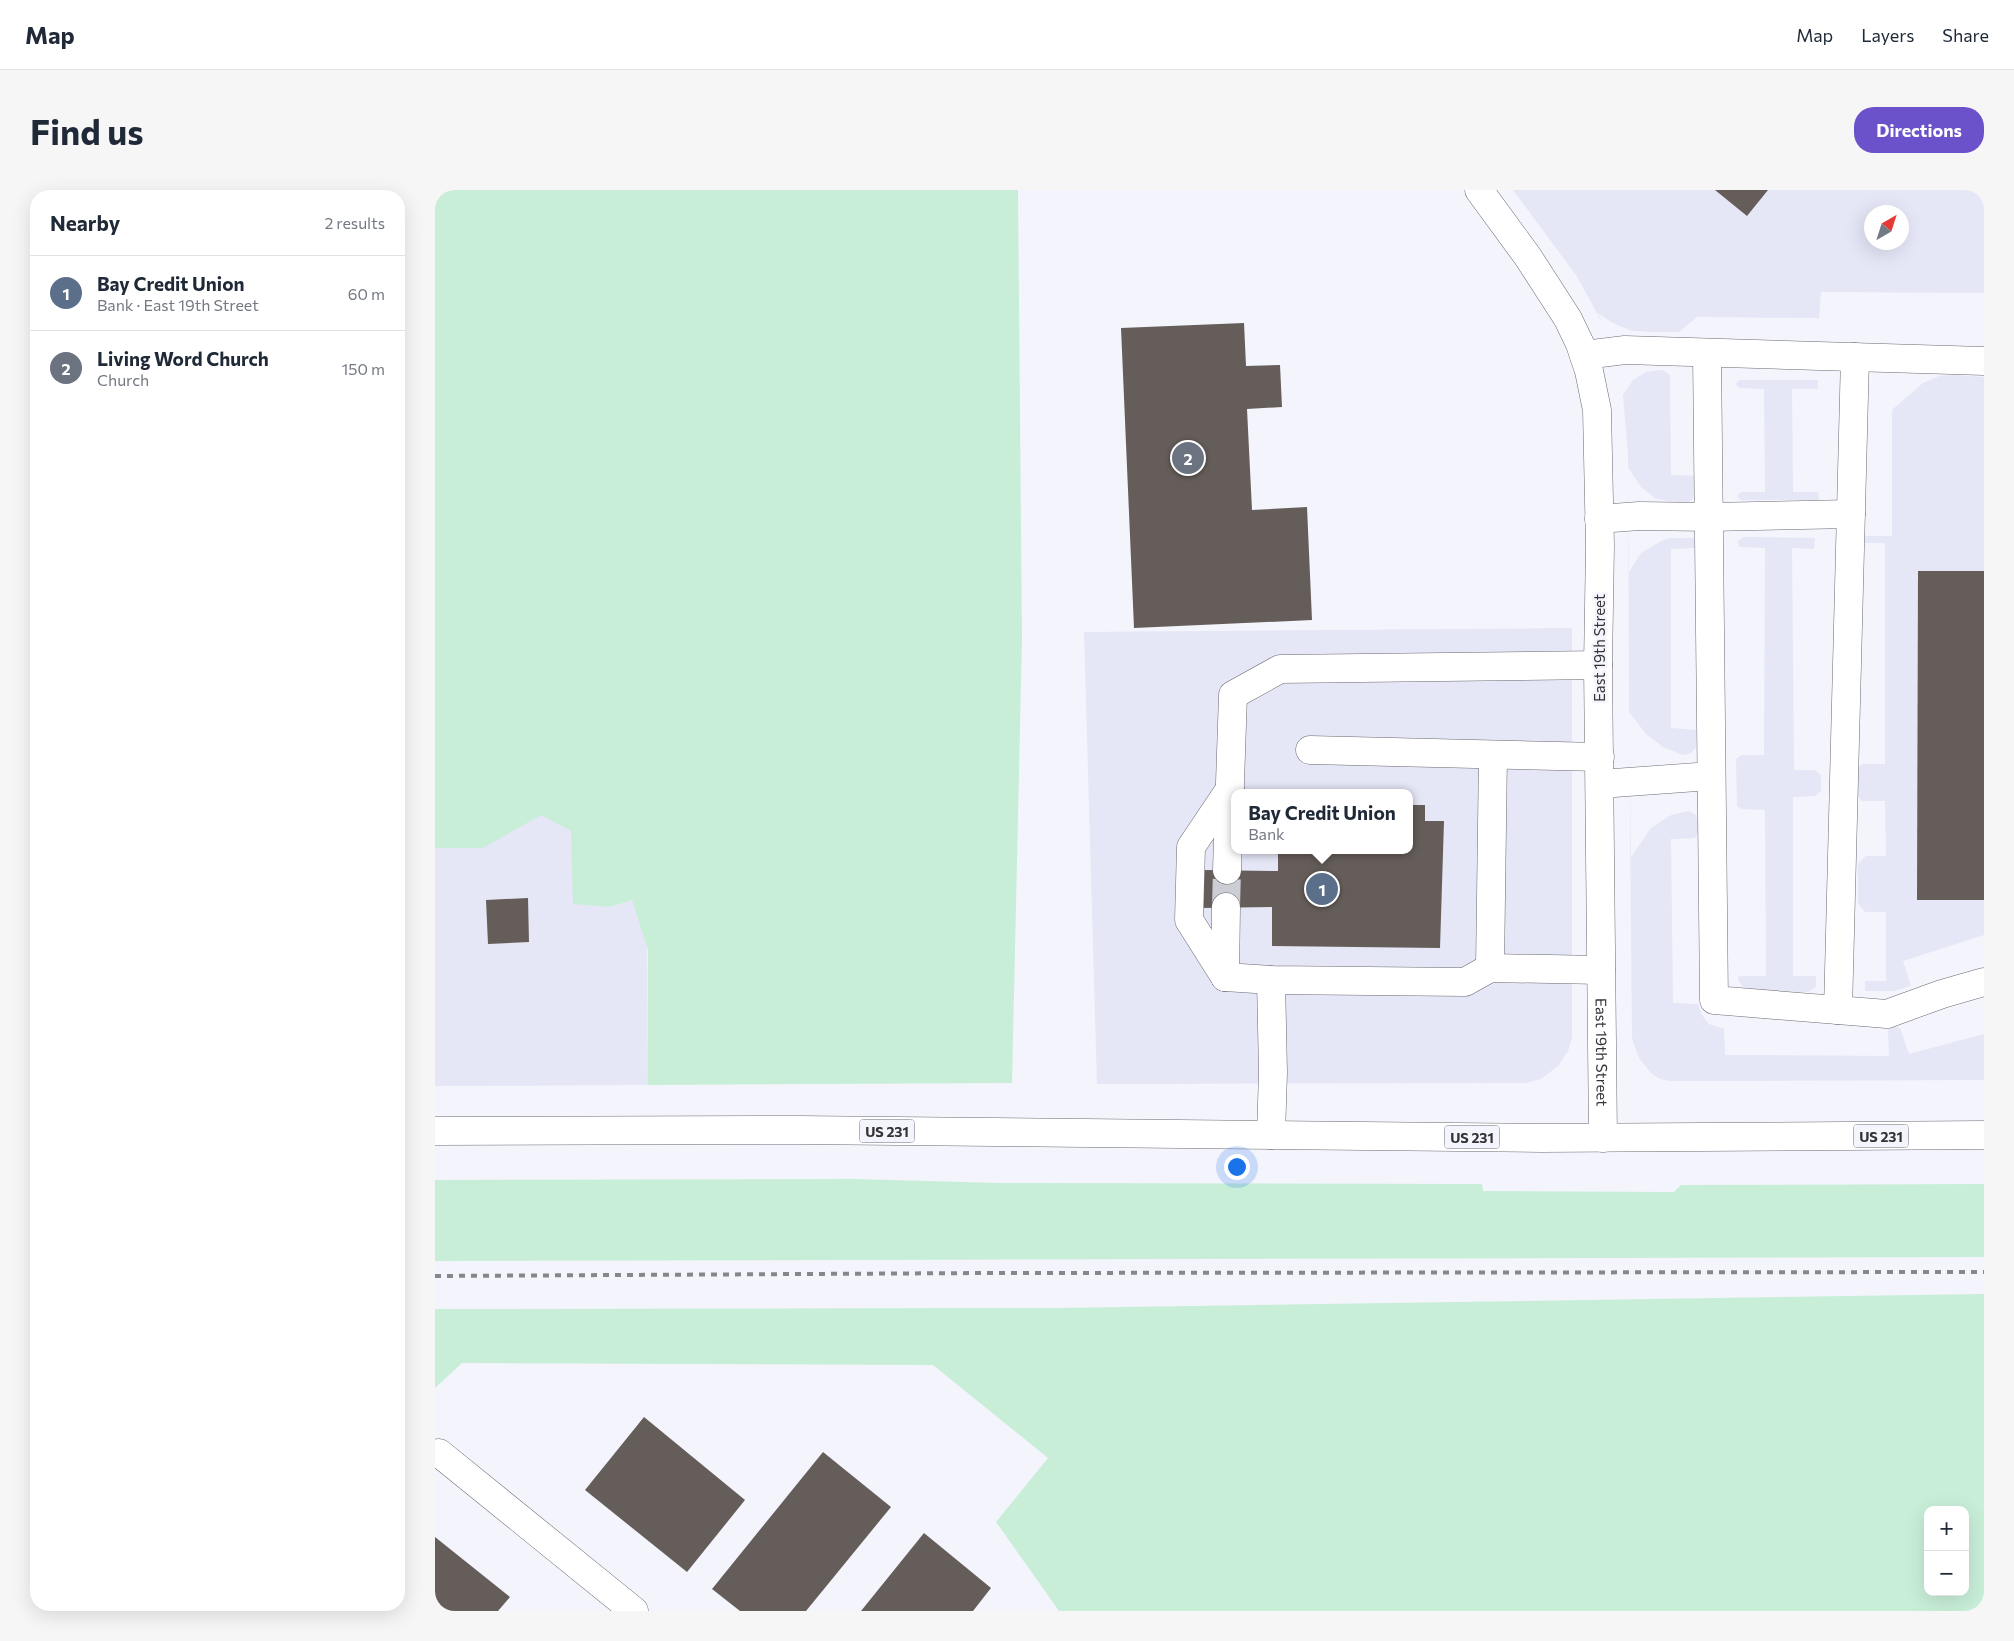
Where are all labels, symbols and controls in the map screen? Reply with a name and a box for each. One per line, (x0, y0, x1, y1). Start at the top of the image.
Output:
text: Map (25, 20, 75, 49)
text: Map (1796, 24, 1833, 46)
text: Layers (1861, 24, 1914, 46)
text: Share (1942, 24, 1989, 46)
button: Directions (1854, 107, 1984, 153)
text: Find us (30, 109, 144, 152)
north arrow (1864, 205, 1909, 250)
text: Nearby (50, 210, 120, 235)
text: 2 results (324, 213, 385, 232)
text: Bay Credit Union (97, 272, 245, 295)
text: 1 (62, 284, 70, 303)
text: 60 m (348, 284, 385, 303)
text: Bank · East 19th Street (97, 295, 259, 314)
text: Living Word Church (97, 347, 269, 370)
text: 2 (61, 359, 71, 378)
text: 150 m (342, 359, 385, 378)
text: Church (97, 370, 149, 389)
pin: 2 (1172, 439, 1204, 477)
street label: East 19th Street (1590, 594, 1608, 702)
popup (1231, 789, 1413, 854)
text: Bay Credit Union (1248, 801, 1396, 824)
text: Bank (1248, 824, 1285, 843)
pin: 1 (1306, 870, 1338, 908)
street label: East 19th Street (1593, 998, 1612, 1106)
road number: US 231 (859, 1119, 915, 1142)
road number: US 231 (1853, 1124, 1909, 1148)
road number: US 231 (1445, 1126, 1499, 1149)
your location (1224, 1154, 1250, 1180)
map controls (1924, 1506, 1969, 1596)
button: + (1924, 1506, 1969, 1551)
button: − (1924, 1551, 1969, 1596)

